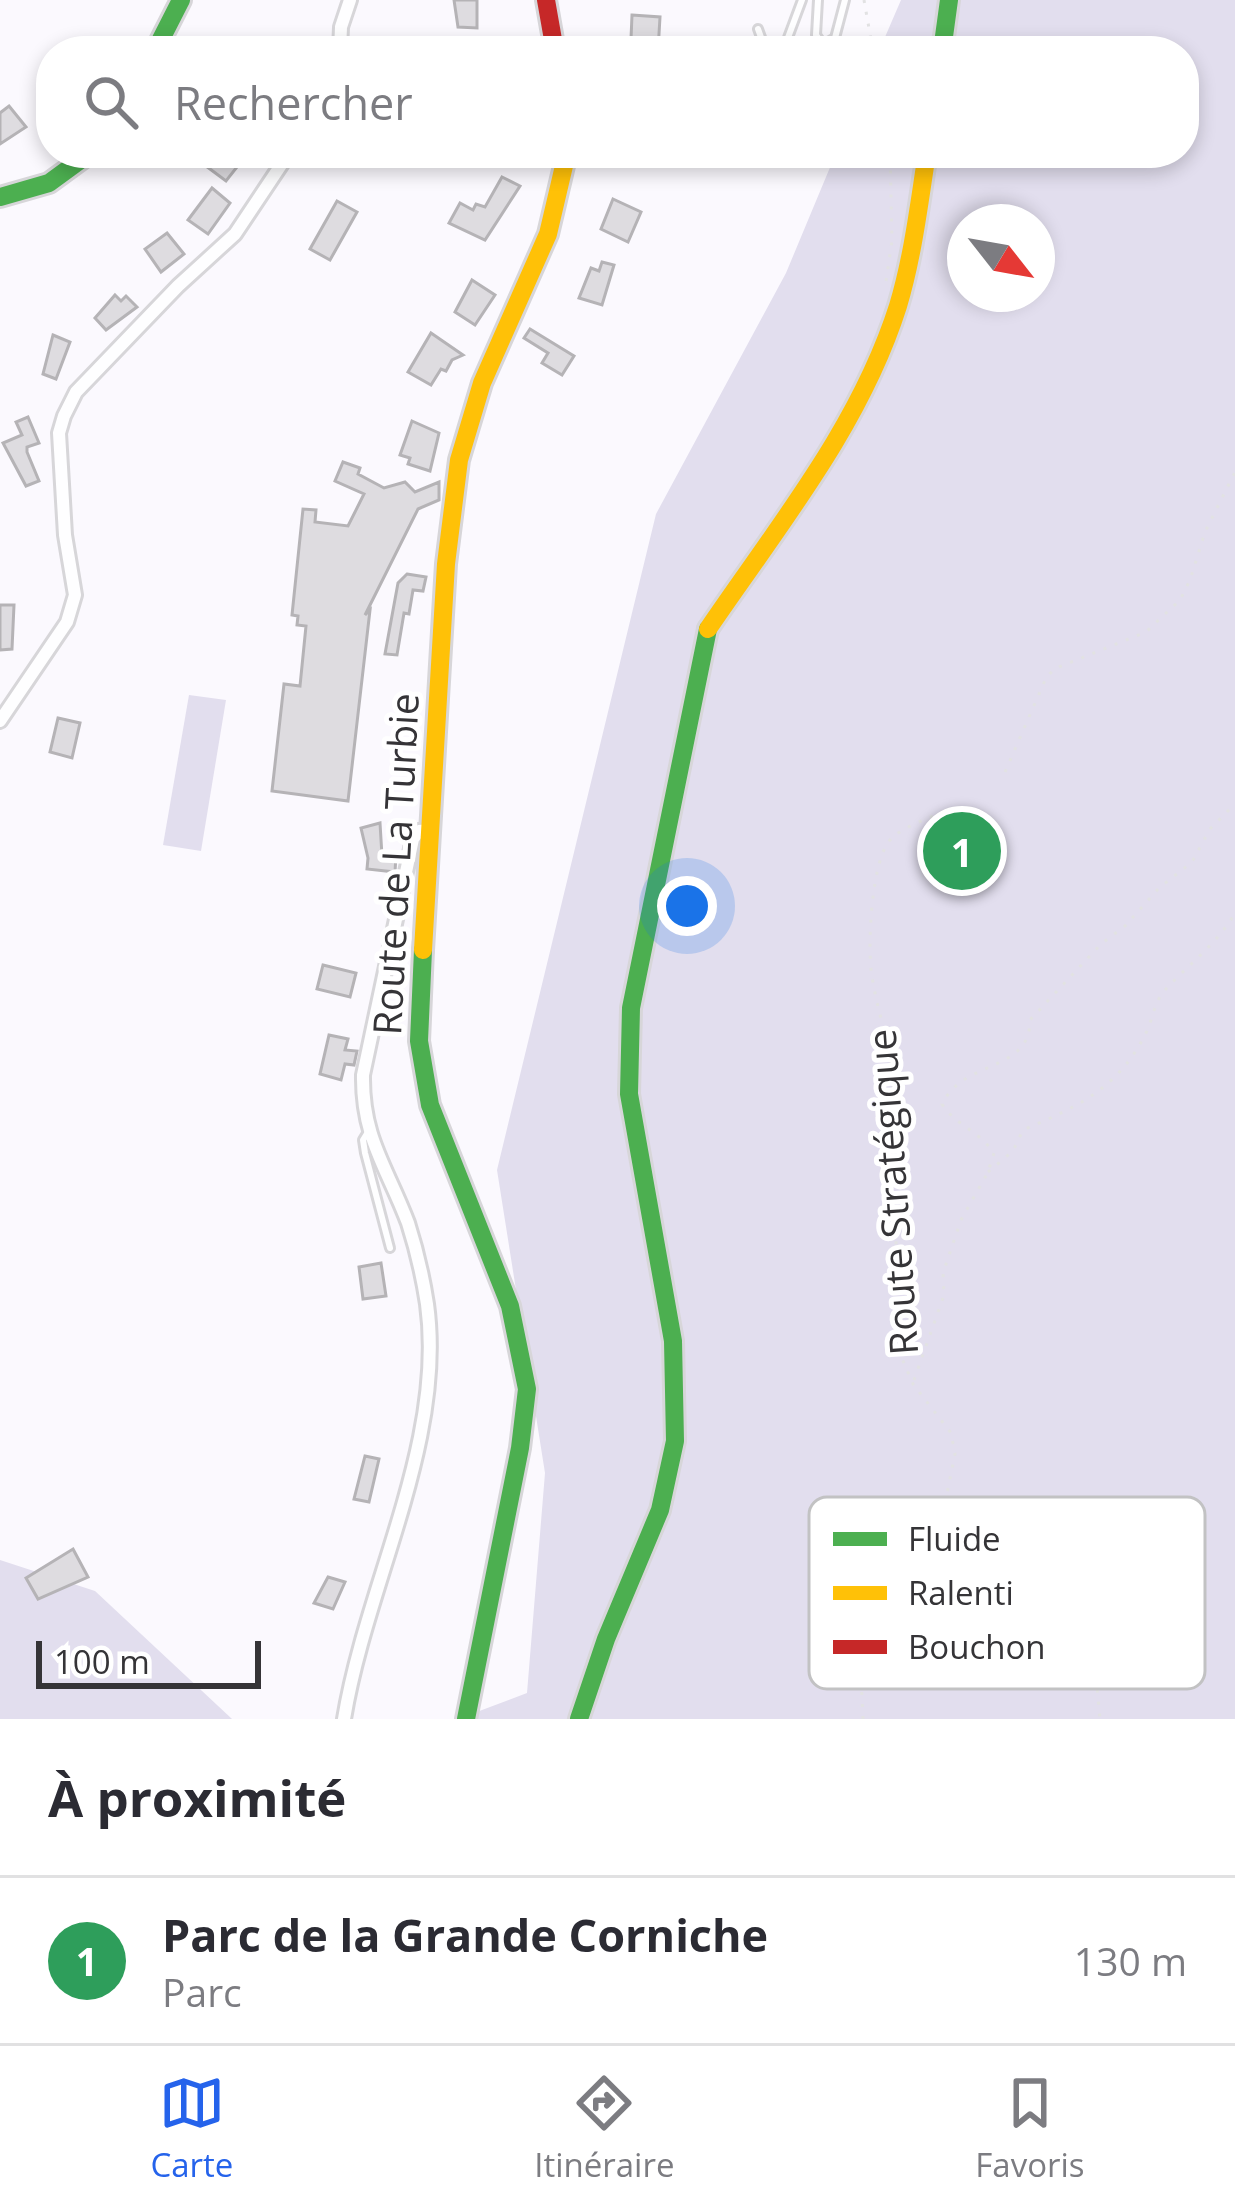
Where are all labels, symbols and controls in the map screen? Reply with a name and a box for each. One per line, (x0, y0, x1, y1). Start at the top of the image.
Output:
search box (36, 36, 1199, 168)
icon: search (78, 69, 144, 135)
text: Rechercher (174, 72, 413, 133)
north arrow (947, 204, 1055, 312)
street label: Route de La Turbie (359, 692, 430, 1036)
pin: 1 (923, 806, 1001, 896)
your location (657, 876, 717, 936)
street label: Route Stratégique (854, 1027, 929, 1357)
legend (809, 1497, 1205, 1689)
text: Fluide (908, 1516, 1001, 1561)
text: Ralenti (908, 1570, 1014, 1615)
text: Bouchon (908, 1624, 1046, 1669)
scale bar (36, 1635, 261, 1688)
text: 100 m (54, 1639, 150, 1684)
text: À proximité (48, 1762, 346, 1832)
text: Parc de la Grande Corniche (162, 1904, 768, 1965)
text: 1 (76, 1934, 98, 1987)
text: 130 m (1074, 1934, 1187, 1987)
text: Parc (162, 1965, 242, 2018)
tab: Carte (150, 2070, 233, 2187)
tab: Itinéraire (534, 2070, 674, 2187)
tab: Favoris (975, 2070, 1085, 2187)

